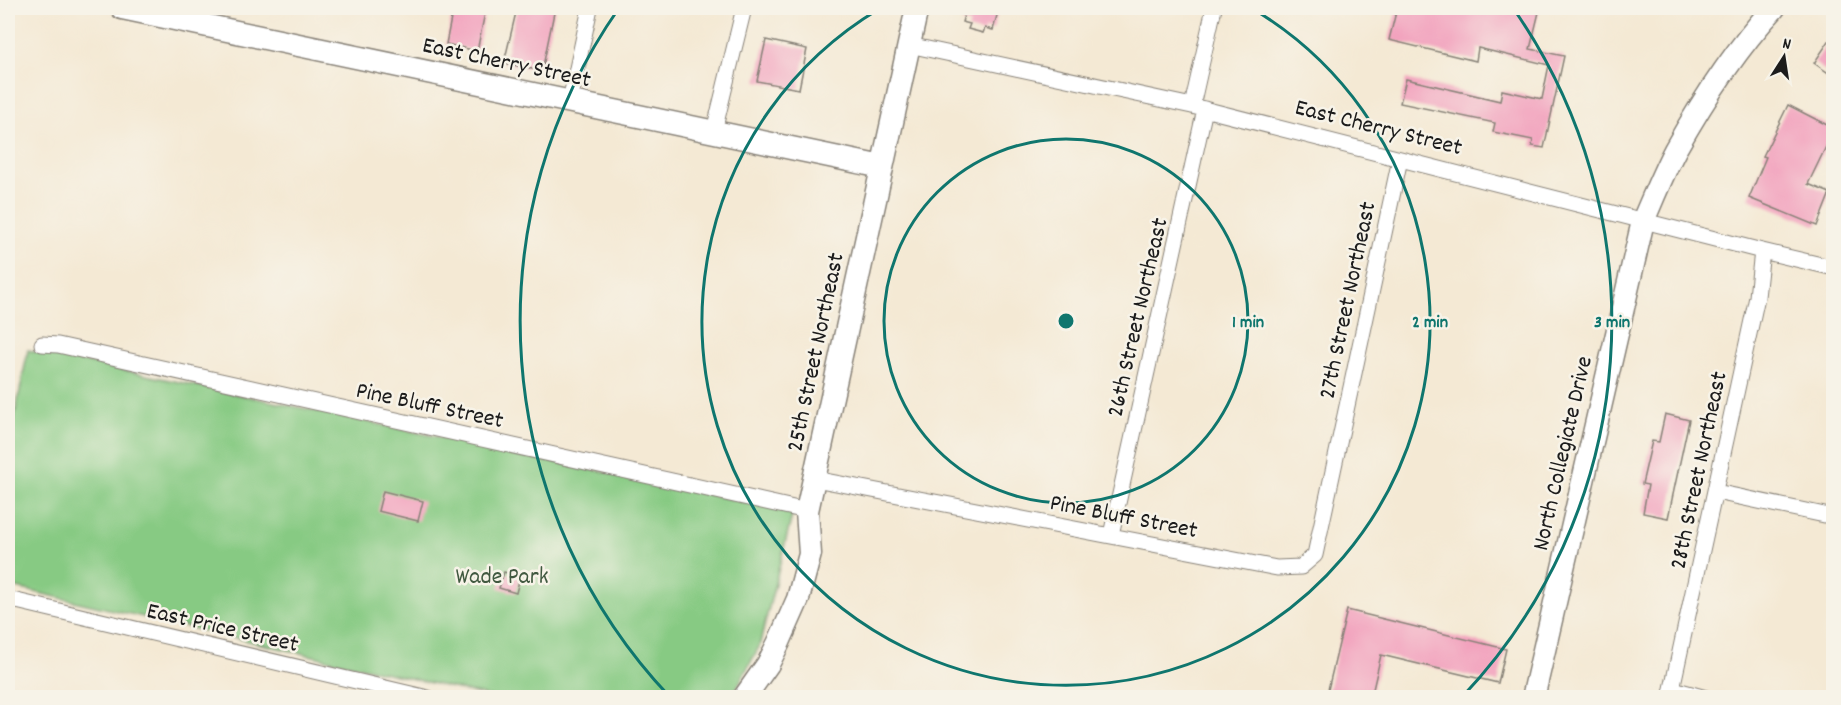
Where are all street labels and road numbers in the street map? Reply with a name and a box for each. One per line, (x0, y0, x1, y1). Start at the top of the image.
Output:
street label: East Cherry Street (419, 29, 594, 98)
street label: East Cherry Street (1291, 92, 1466, 166)
street label: 27th Street Northeast (1311, 199, 1386, 402)
street label: 26th Street Northeast (1099, 215, 1178, 421)
street label: 25th Street Northeast (779, 250, 855, 455)
street label: North Collegiate Drive (1525, 353, 1603, 554)
street label: 28th Street Northeast (1662, 368, 1738, 573)
street label: Pine Bluff Street (353, 375, 506, 439)
street label: Pine Bluff Street (1047, 487, 1200, 549)
street label: East Price Street (143, 595, 302, 663)

